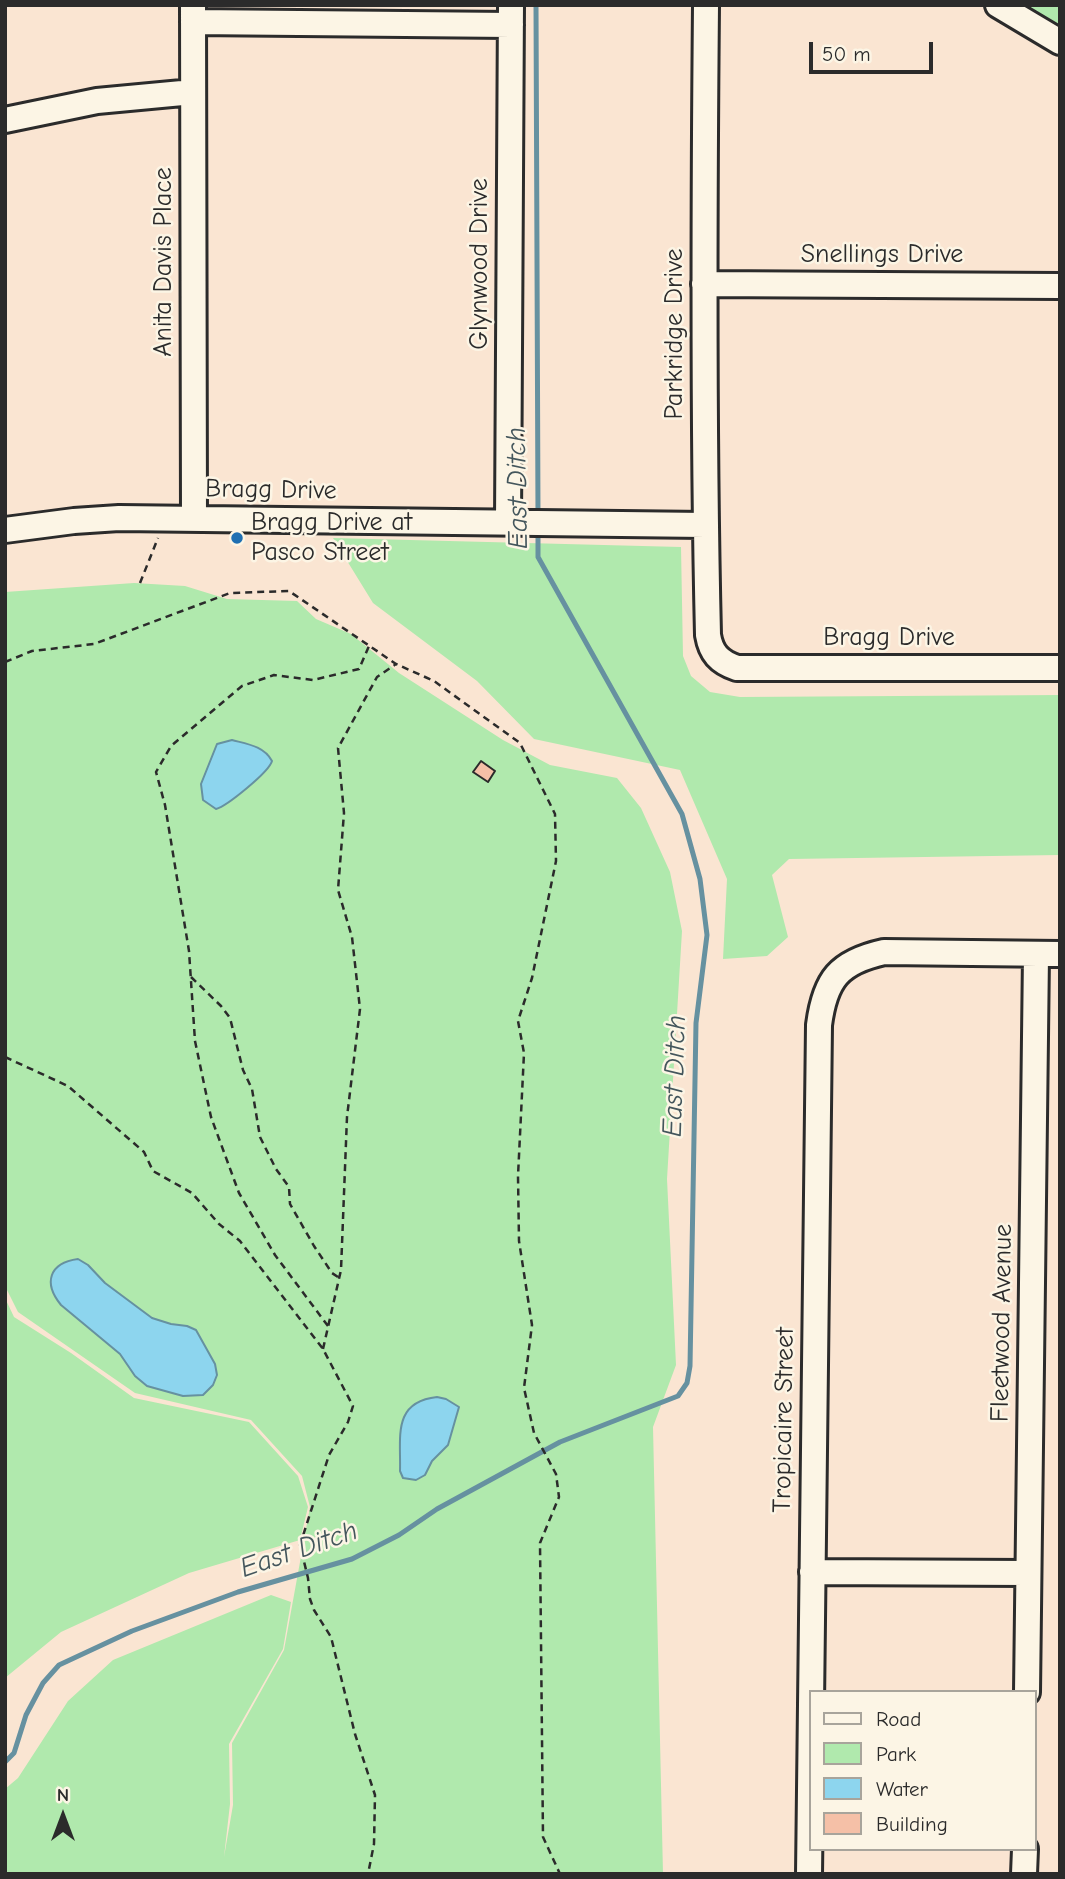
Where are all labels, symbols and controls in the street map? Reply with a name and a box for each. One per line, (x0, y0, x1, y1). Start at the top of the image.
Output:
scale bar (813, 28, 937, 72)
text: 50 m (822, 42, 871, 66)
street label: Anita Davis Place (148, 167, 180, 357)
street label: Glynwood Drive (464, 178, 496, 350)
street label: Snellings Drive (801, 239, 963, 271)
street label: Parkridge Drive (659, 248, 691, 420)
water label: East Ditch (500, 427, 536, 549)
street label: Bragg Drive (205, 473, 337, 507)
place label: Bragg Drive at Pasco Street (251, 507, 412, 568)
marker: Bragg Drive at Pasco Street (229, 530, 245, 546)
street label: Bragg Drive (823, 622, 955, 654)
water label: East Ditch (656, 1014, 694, 1138)
street label: Fleetwood Avenue (985, 1224, 1019, 1422)
street label: Tropicaire Street (767, 1327, 801, 1513)
water label: East Ditch (236, 1514, 362, 1586)
legend (810, 1690, 1037, 1851)
text: Road (876, 1707, 921, 1731)
text: Park (876, 1742, 916, 1766)
text: Water (876, 1777, 928, 1801)
north arrow (28, 1781, 98, 1851)
text: N (57, 1784, 69, 1806)
text: Building (876, 1812, 948, 1836)

